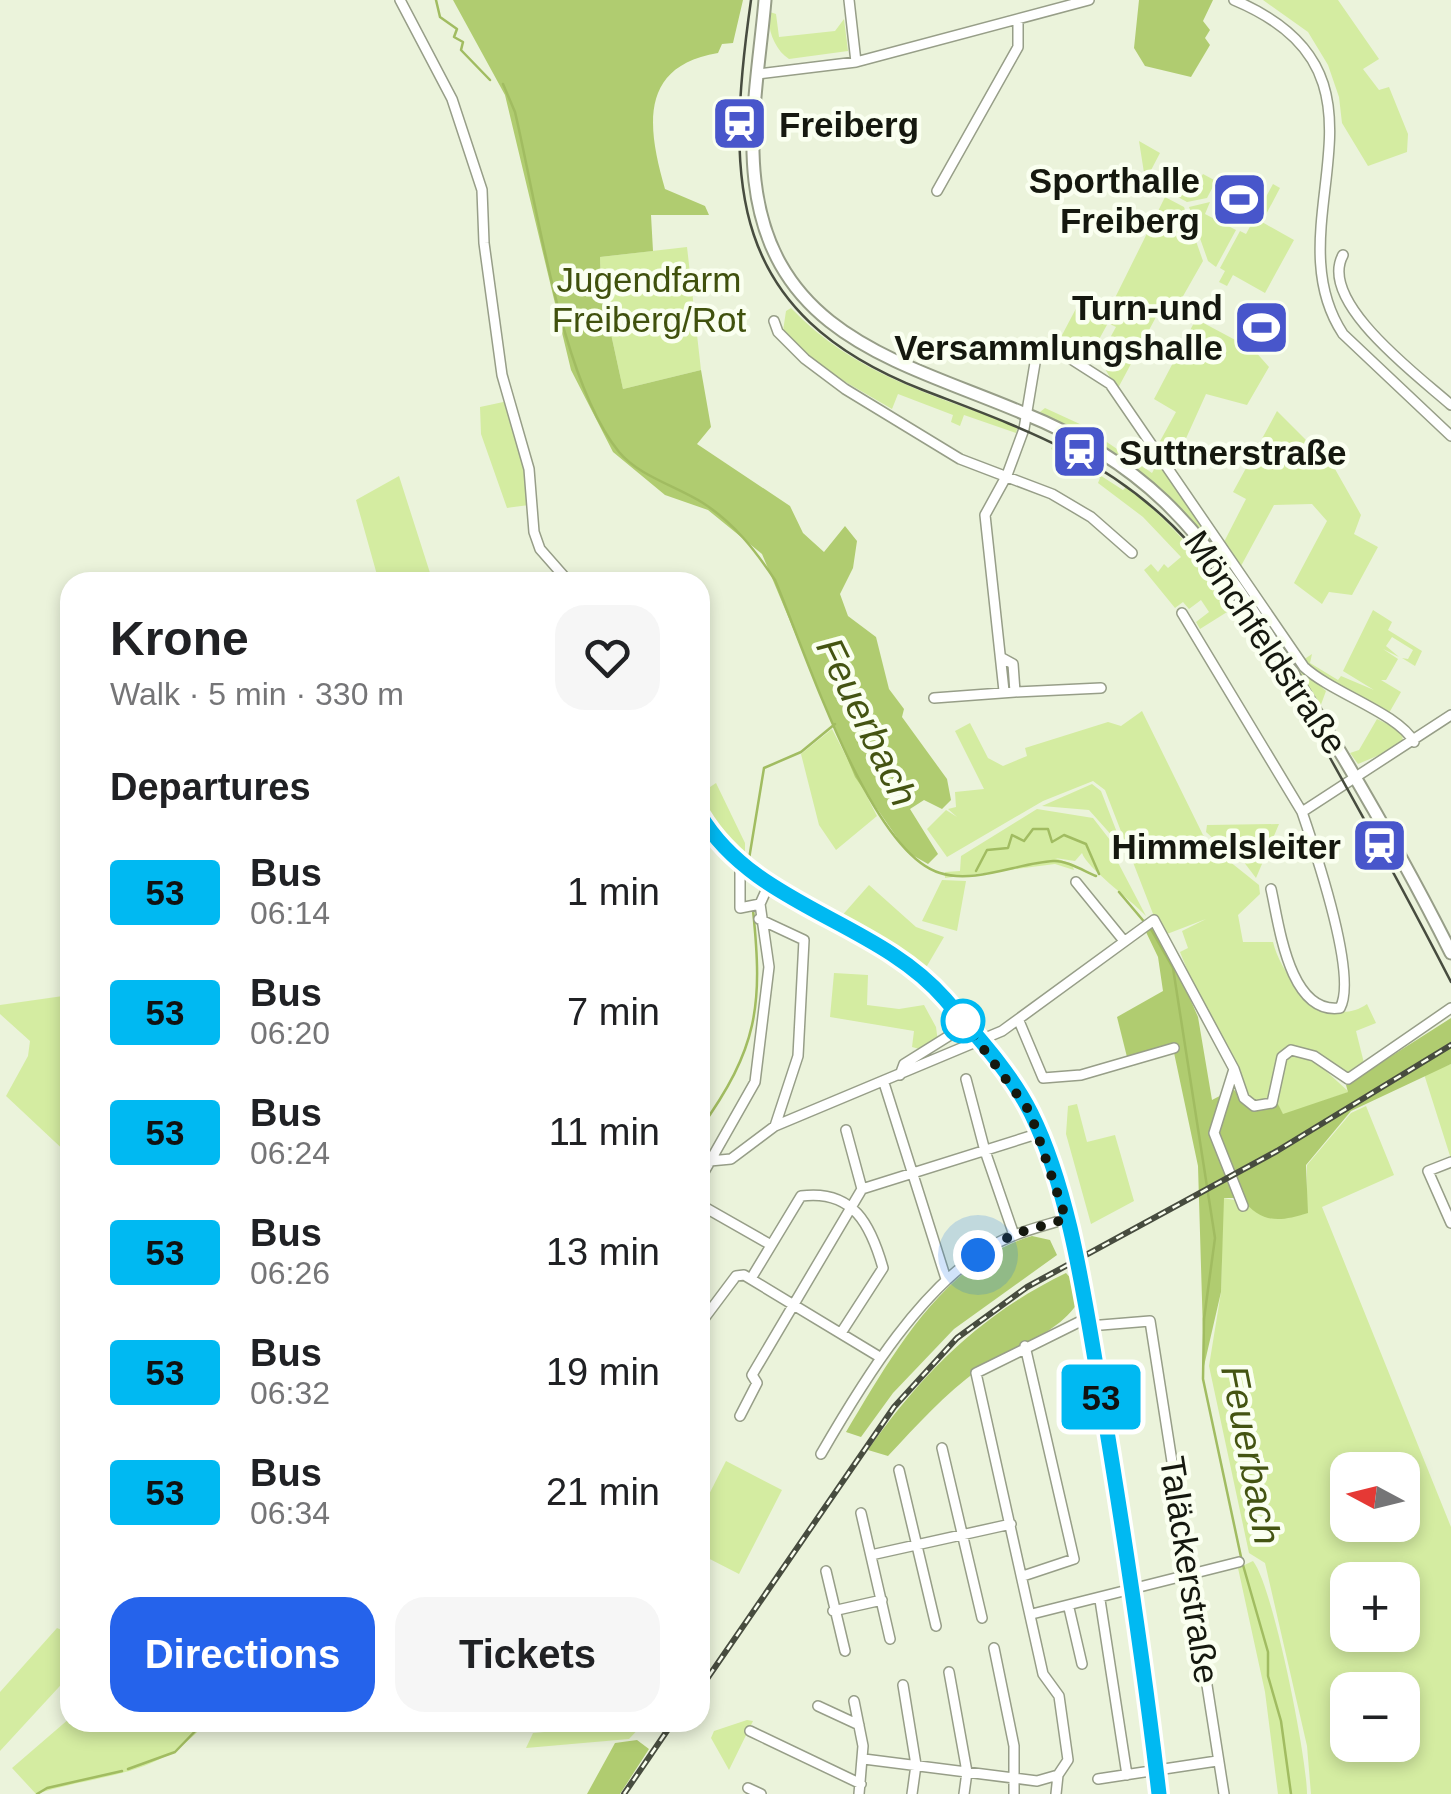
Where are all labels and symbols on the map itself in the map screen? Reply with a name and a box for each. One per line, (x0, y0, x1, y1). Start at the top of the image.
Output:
station icon: Freiberg (710, 94, 770, 154)
place label: Freiberg (779, 105, 919, 144)
place label: Sporthalle Freiberg (1029, 161, 1200, 240)
sports icon: Sporthalle Freiberg (1209, 170, 1269, 230)
park label: Jugendfarm Freiberg/Rot (552, 260, 747, 339)
place label: Turn-und Versammlungshalle (894, 288, 1223, 367)
sports icon: Turn-und Versammlungshalle (1232, 297, 1292, 357)
station icon: Suttnerstraße (1050, 422, 1110, 482)
place label: Suttnerstraße (1119, 433, 1347, 472)
street label: Mönchfeldstraße (1177, 523, 1355, 761)
water label: Feuerbach (808, 631, 926, 813)
station icon: Himmelsleiter (1350, 816, 1410, 876)
place label: Himmelsleiter (1111, 827, 1341, 866)
unlabelled marker (942, 1000, 984, 1042)
your location (953, 1230, 1003, 1280)
water label: Feuerbach (1213, 1362, 1289, 1548)
line badge: 53 (1056, 1364, 1146, 1430)
north arrow (1330, 1452, 1420, 1542)
street label: Taläckerstraße (1153, 1454, 1227, 1686)

